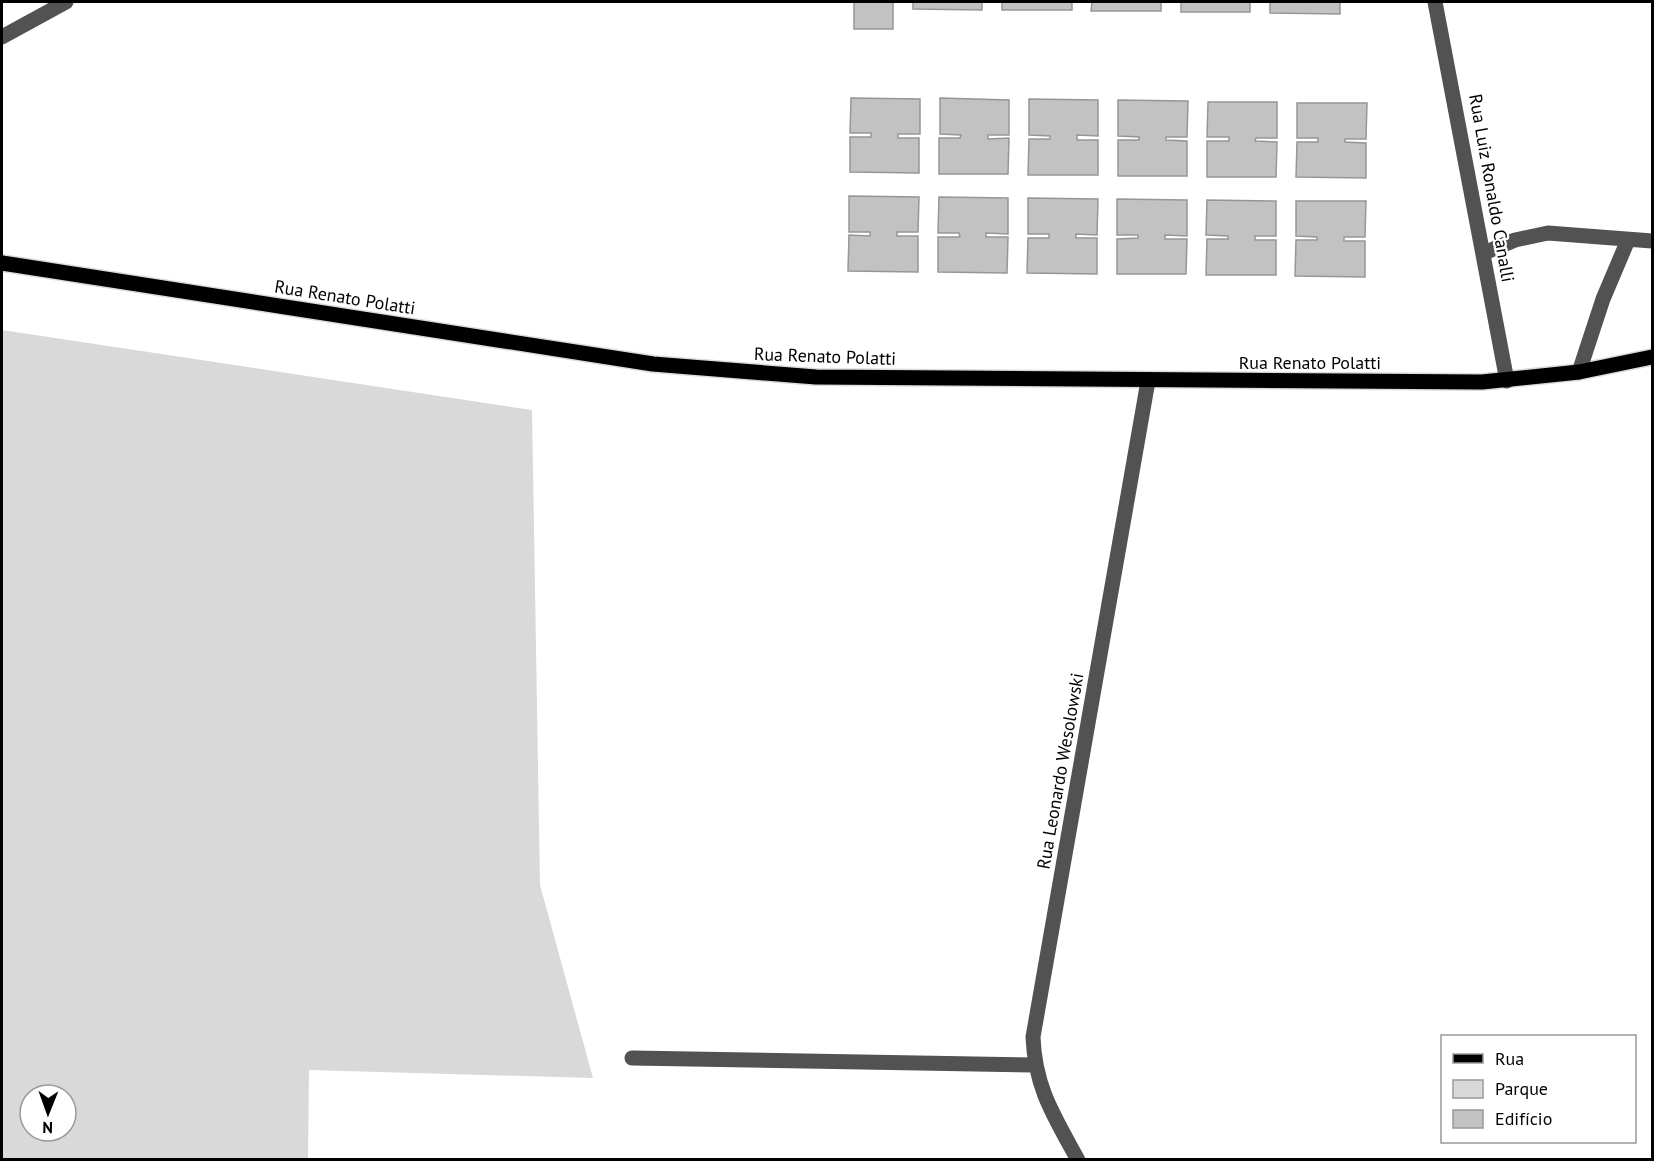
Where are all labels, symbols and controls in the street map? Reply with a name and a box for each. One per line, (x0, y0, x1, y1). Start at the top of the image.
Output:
street label: Rua Luiz Ronaldo Canalli (1464, 92, 1520, 284)
street label: Rua Renato Polatti (273, 275, 417, 319)
street label: Rua Renato Polatti (753, 342, 897, 370)
street label: Rua Renato Polatti (1239, 351, 1381, 374)
street label: Rua Leonardo Wesolowski (1031, 671, 1089, 871)
legend (1441, 1035, 1636, 1143)
text: Rua (1495, 1047, 1524, 1070)
text: Parque (1495, 1077, 1548, 1100)
north arrow (18, 1083, 78, 1143)
text: Edifício (1495, 1107, 1552, 1130)
text: N (42, 1118, 53, 1138)

